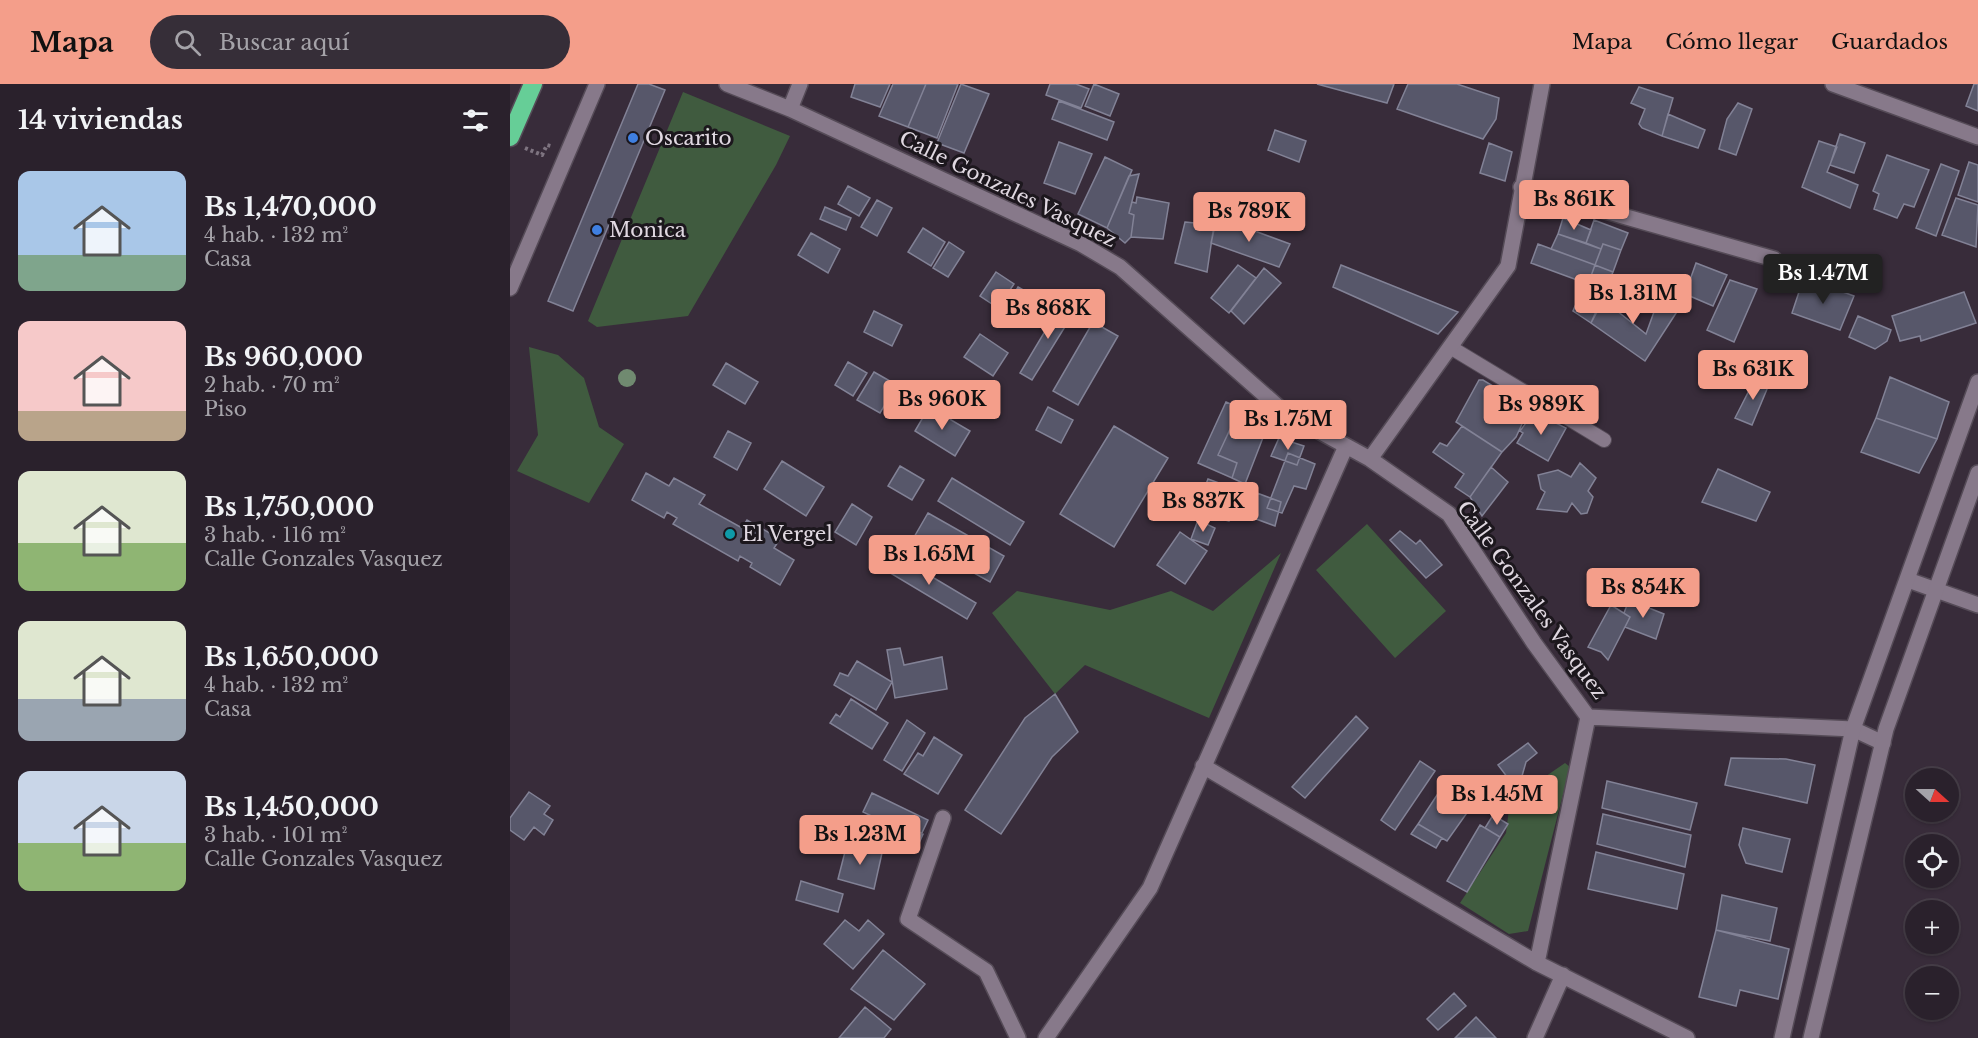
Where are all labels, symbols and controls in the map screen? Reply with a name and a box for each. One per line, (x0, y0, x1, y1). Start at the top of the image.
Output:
search box (150, 15, 570, 69)
text: Mapa (30, 25, 114, 60)
icon: search (171, 26, 204, 59)
text: Buscar aquí (219, 29, 349, 56)
text: Mapa (1572, 29, 1632, 55)
text: Cómo llegar (1665, 29, 1798, 55)
text: Guardados (1831, 29, 1948, 55)
text: 14 viviendas (18, 104, 183, 136)
icon: filters (459, 104, 492, 137)
place label: Oscarito (645, 126, 732, 150)
street label: Calle Gonzales Vasquez (895, 126, 1121, 252)
marker: Oscarito (626, 131, 640, 145)
pin: Bs 861K (1519, 180, 1629, 231)
text: Bs 861K (1533, 187, 1615, 211)
text: Bs 1,470,000 (204, 191, 377, 223)
pin: Bs 789K (1194, 192, 1304, 243)
icon: home (66, 195, 138, 267)
text: Bs 789K (1207, 199, 1291, 223)
place label: Monica (609, 218, 687, 242)
text: 4 hab. · 132 m² (204, 223, 348, 247)
marker: Monica (590, 223, 604, 237)
text: Casa (204, 247, 251, 271)
pin: Bs 1.47M (1761, 254, 1885, 305)
text: Bs 1.47M (1777, 261, 1869, 285)
pin: Bs 1.31M (1571, 274, 1695, 325)
text: Bs 1.31M (1589, 281, 1677, 305)
pin: Bs 868K (993, 289, 1103, 340)
text: Bs 868K (1005, 296, 1091, 320)
text: Bs 960,000 (204, 341, 363, 373)
icon: home (66, 345, 138, 417)
pin: Bs 631K (1698, 350, 1808, 401)
text: Bs 631K (1712, 357, 1794, 381)
text: 2 hab. · 70 m² (204, 373, 340, 397)
pin: Bs 960K (887, 380, 997, 431)
pin: Bs 989K (1486, 385, 1596, 436)
text: Bs 960K (897, 387, 987, 411)
text: Bs 989K (1498, 392, 1584, 416)
text: Piso (204, 397, 247, 421)
pin: Bs 1.75M (1226, 400, 1350, 451)
text: Bs 1.75M (1243, 407, 1333, 431)
pin: Bs 837K (1148, 482, 1258, 533)
text: Bs 837K (1162, 489, 1244, 513)
text: Bs 1,750,000 (204, 491, 374, 523)
icon: home (66, 495, 138, 567)
street label: Calle Gonzales Vasquez (1452, 496, 1612, 704)
place label: El Vergel (742, 522, 833, 546)
text: 3 hab. · 116 m² (204, 523, 346, 547)
marker: El Vergel (723, 527, 737, 541)
pin: Bs 1.65M (867, 535, 991, 586)
text: Bs 1.65M (883, 542, 975, 566)
text: Calle Gonzales Vasquez (204, 547, 443, 571)
pin: Bs 854K (1588, 568, 1698, 619)
text: Bs 854K (1601, 575, 1685, 599)
text: Bs 1,650,000 (204, 641, 379, 673)
icon: home (66, 645, 138, 717)
text: 4 hab. · 132 m² (204, 673, 348, 697)
text: Casa (204, 697, 251, 721)
north arrow (1905, 768, 1959, 822)
map controls (1905, 768, 1959, 1020)
pin: Bs 1.45M (1435, 775, 1559, 826)
text: Bs 1.45M (1451, 782, 1543, 806)
text: Bs 1,450,000 (204, 791, 379, 823)
icon: home (66, 795, 138, 867)
pin: Bs 1.23M (798, 815, 922, 866)
text: Bs 1.23M (813, 822, 907, 846)
text: 3 hab. · 101 m² (204, 823, 347, 847)
button: locate (1905, 834, 1959, 888)
text: Calle Gonzales Vasquez (204, 847, 443, 871)
button: + (1905, 900, 1959, 954)
button: − (1905, 966, 1959, 1020)

